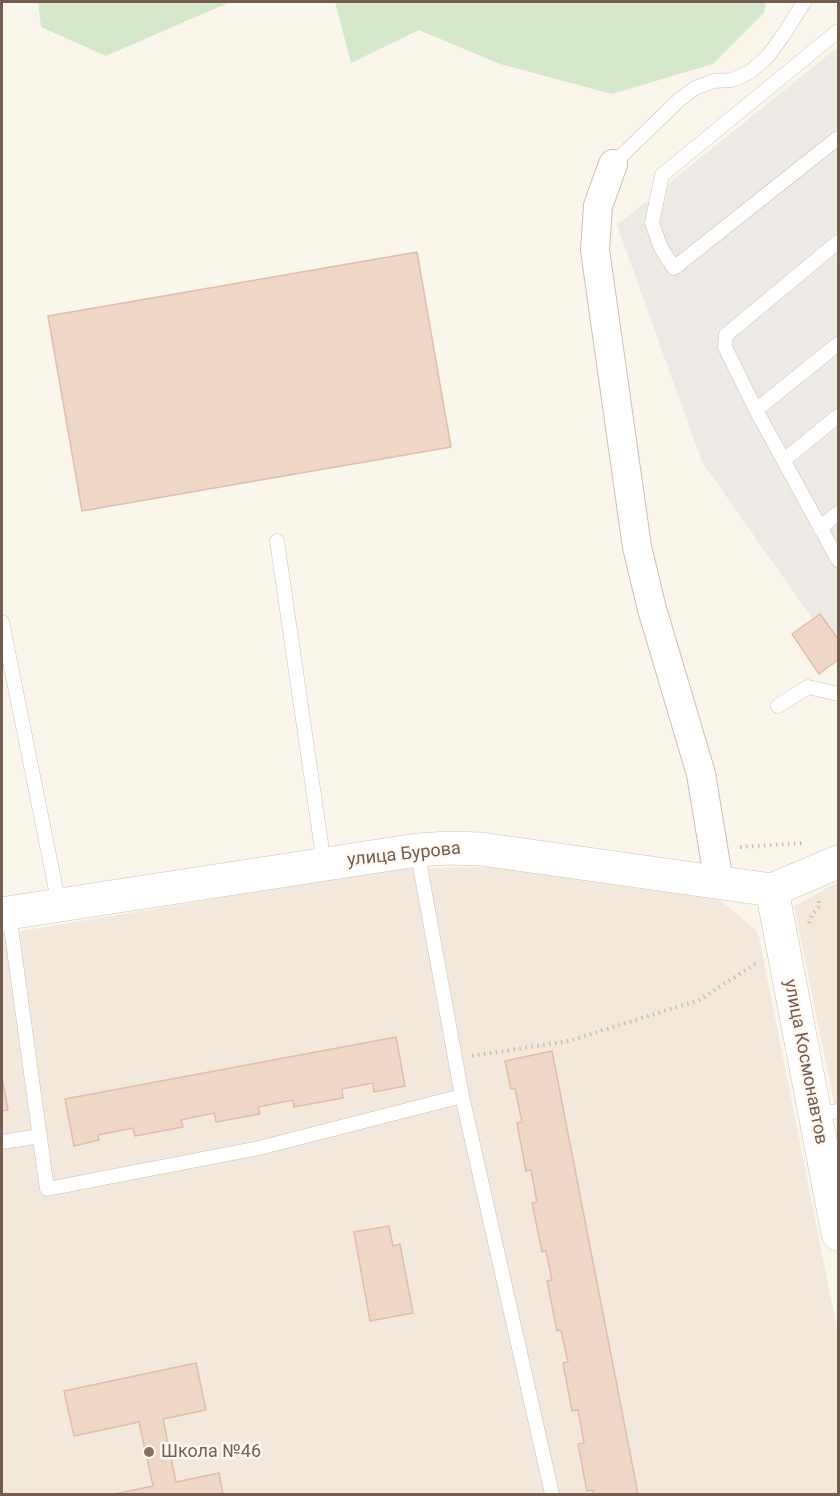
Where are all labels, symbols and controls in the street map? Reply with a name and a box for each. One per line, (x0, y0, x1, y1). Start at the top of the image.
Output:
street label: улица Бурова (346, 838, 462, 872)
street label: улица Космонавтов (778, 978, 832, 1146)
place label: Школа №46 (161, 1441, 261, 1463)
marker: Школа №46 (142, 1445, 156, 1459)

